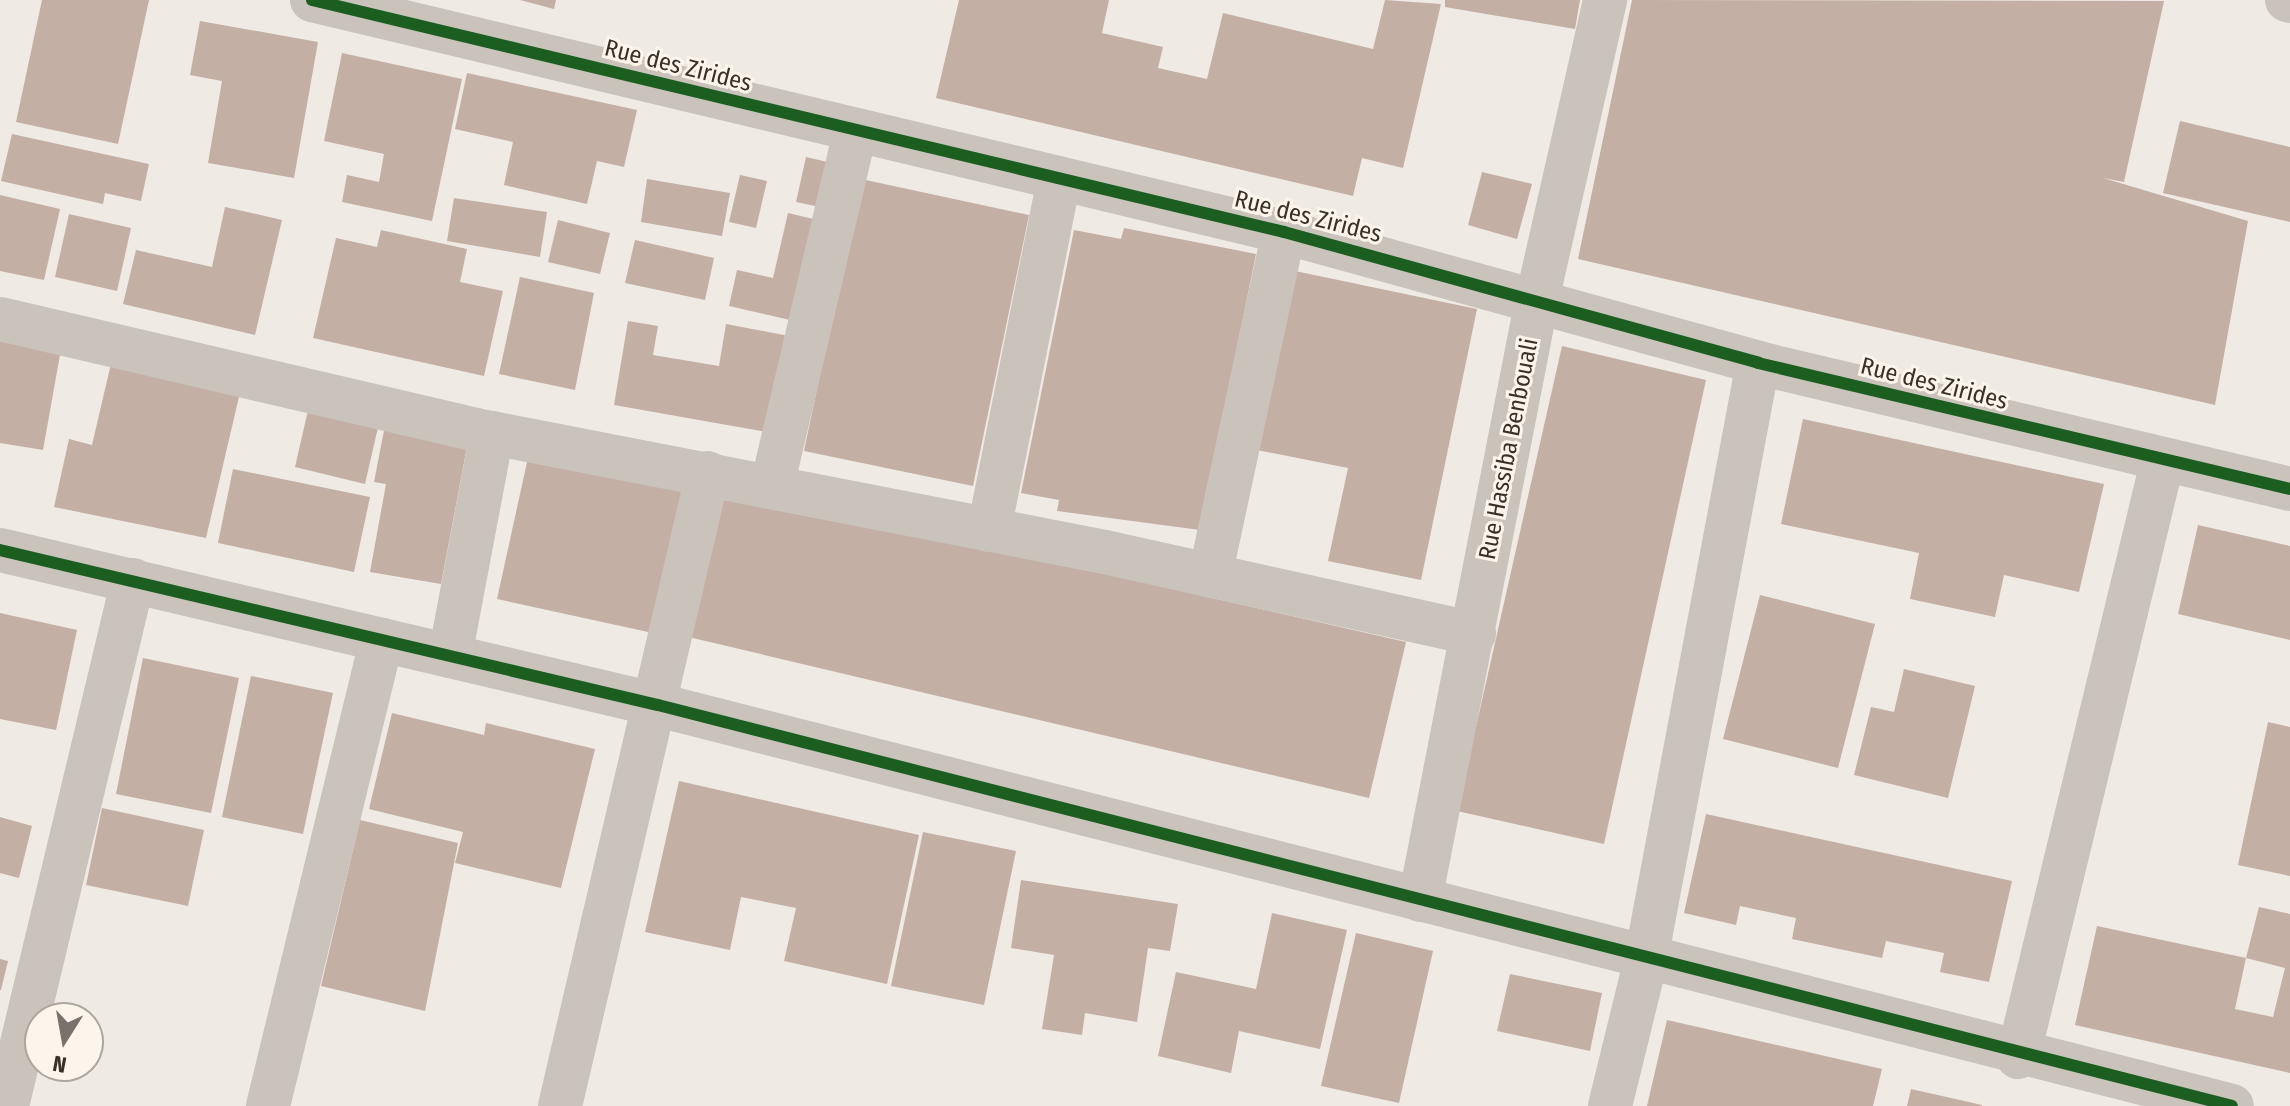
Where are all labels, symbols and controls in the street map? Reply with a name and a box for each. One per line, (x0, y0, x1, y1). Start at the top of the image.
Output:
street label: Rue des Zirides (601, 34, 755, 98)
street label: Rue des Zirides (1231, 185, 1385, 249)
street label: Rue Hassiba Benbouali (1473, 336, 1545, 562)
street label: Rue des Zirides (1857, 352, 2011, 416)
north arrow (24, 1002, 104, 1082)
text: N (51, 1050, 69, 1079)

